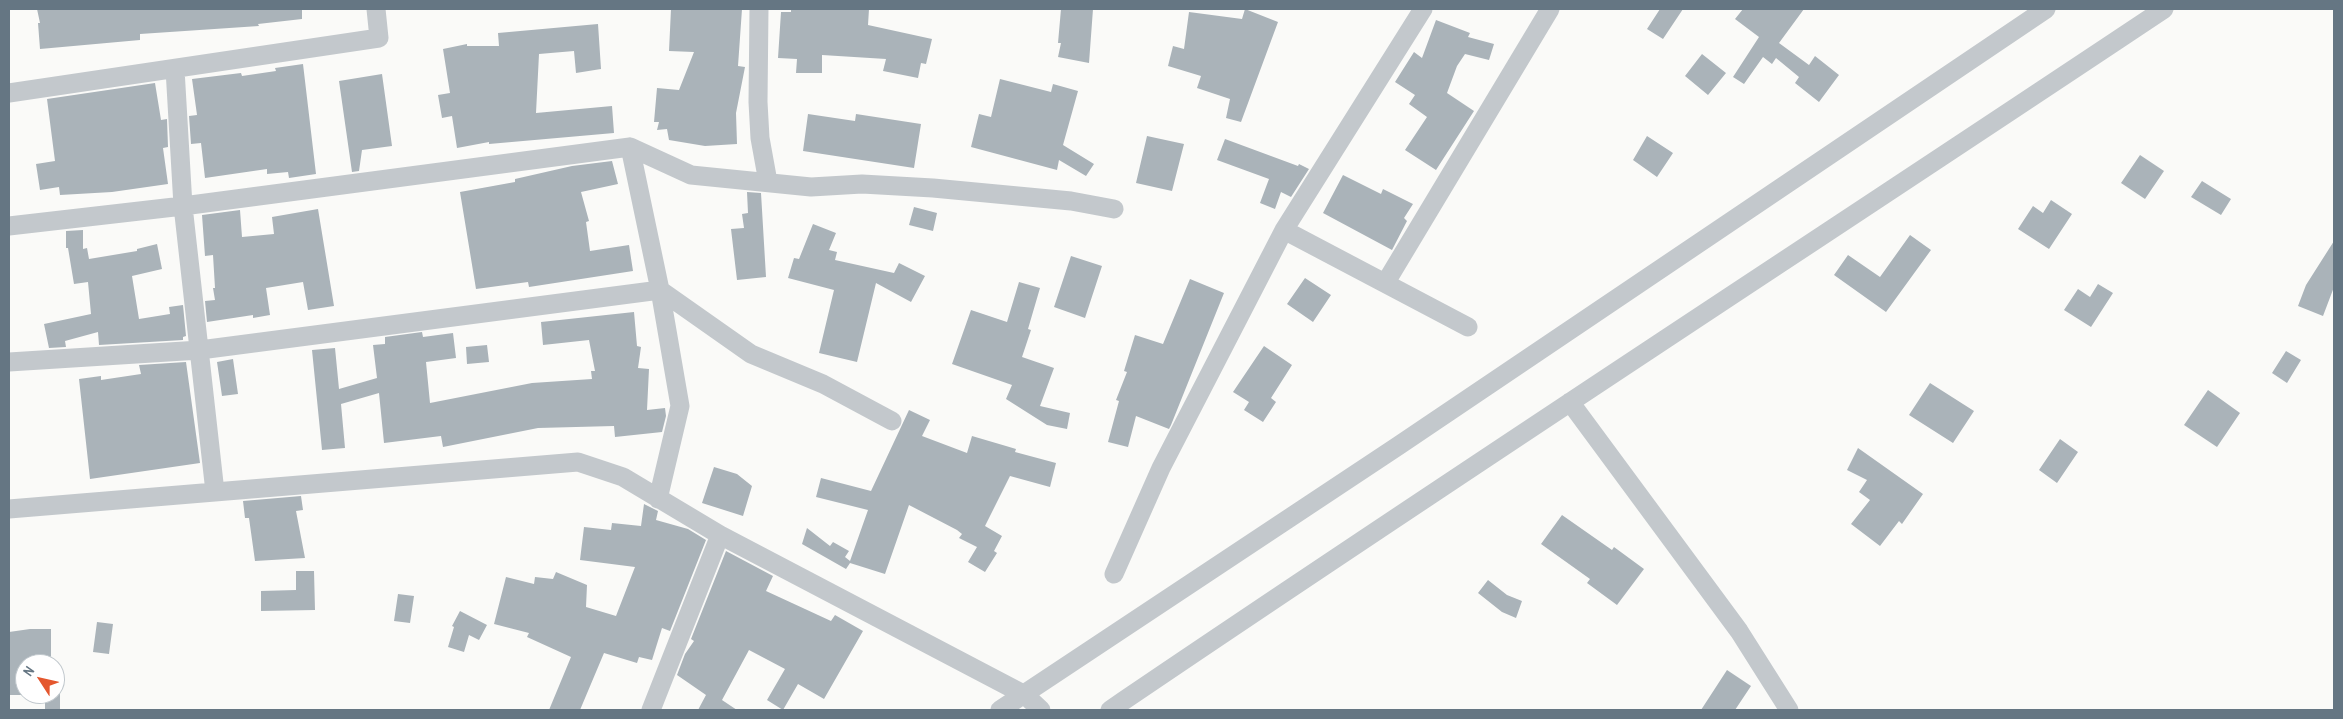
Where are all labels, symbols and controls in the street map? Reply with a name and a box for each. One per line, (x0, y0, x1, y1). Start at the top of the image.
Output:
north arrow (15, 654, 65, 704)
text: N (19, 662, 38, 680)

